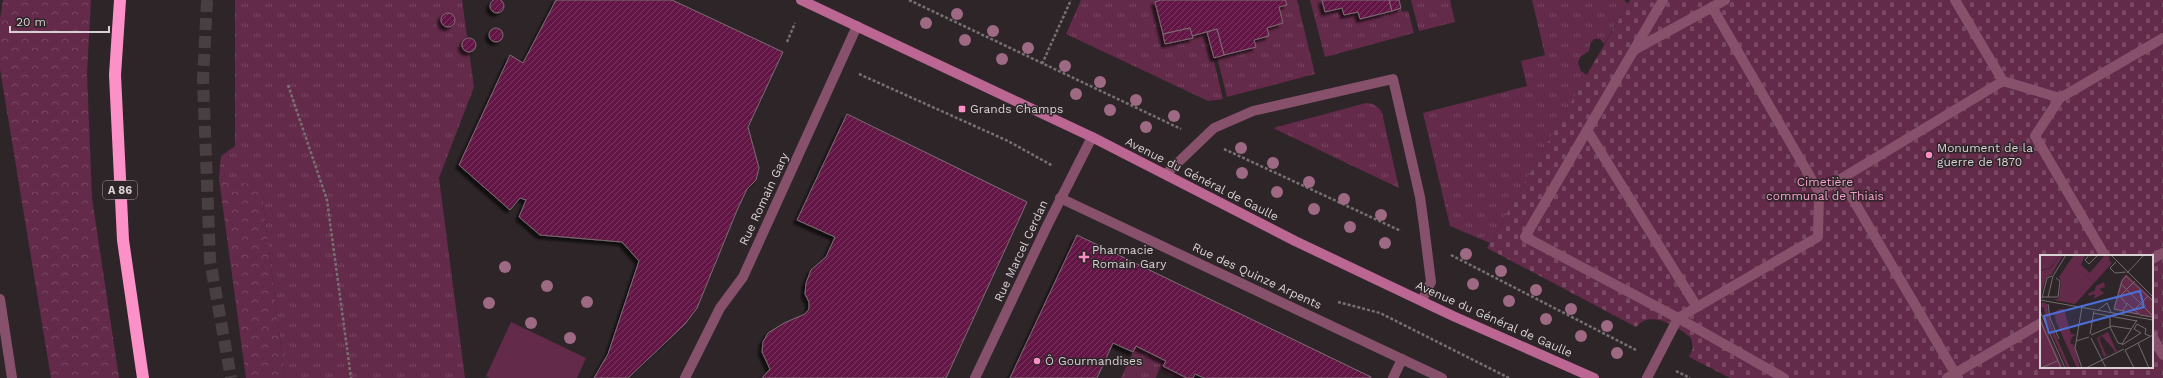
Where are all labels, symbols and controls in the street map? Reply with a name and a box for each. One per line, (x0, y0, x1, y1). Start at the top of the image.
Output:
scale bar (10, 8, 109, 34)
text: 20 m (16, 15, 46, 29)
place label: Grands Champs (970, 102, 1063, 116)
marker: Grands Champs (957, 104, 967, 114)
street label: Avenue du Général de Gaulle (1123, 134, 1281, 224)
place label: Monument de la guerre de 1870 (1937, 141, 2033, 169)
street label: Rue Romain Gary (736, 150, 792, 248)
marker: Monument de la guerre de 1870 (1924, 150, 1934, 160)
park label: Cimetière communal de Thiais (1766, 175, 1884, 203)
road number: A 86 (103, 181, 137, 199)
street label: Rue Marcel Cerdan (991, 198, 1051, 304)
street label: Rue des Quinze Arpents (1190, 240, 1324, 312)
place label: Pharmacie Romain Gary (1092, 243, 1167, 271)
marker: Pharmacie Romain Gary (1079, 252, 1089, 262)
inset map (2040, 255, 2153, 368)
street label: Avenue du Général de Gaulle (1413, 278, 1575, 360)
place label: Ô Gourmandises (1045, 354, 1142, 368)
marker: Ô Gourmandises (1032, 356, 1042, 366)

